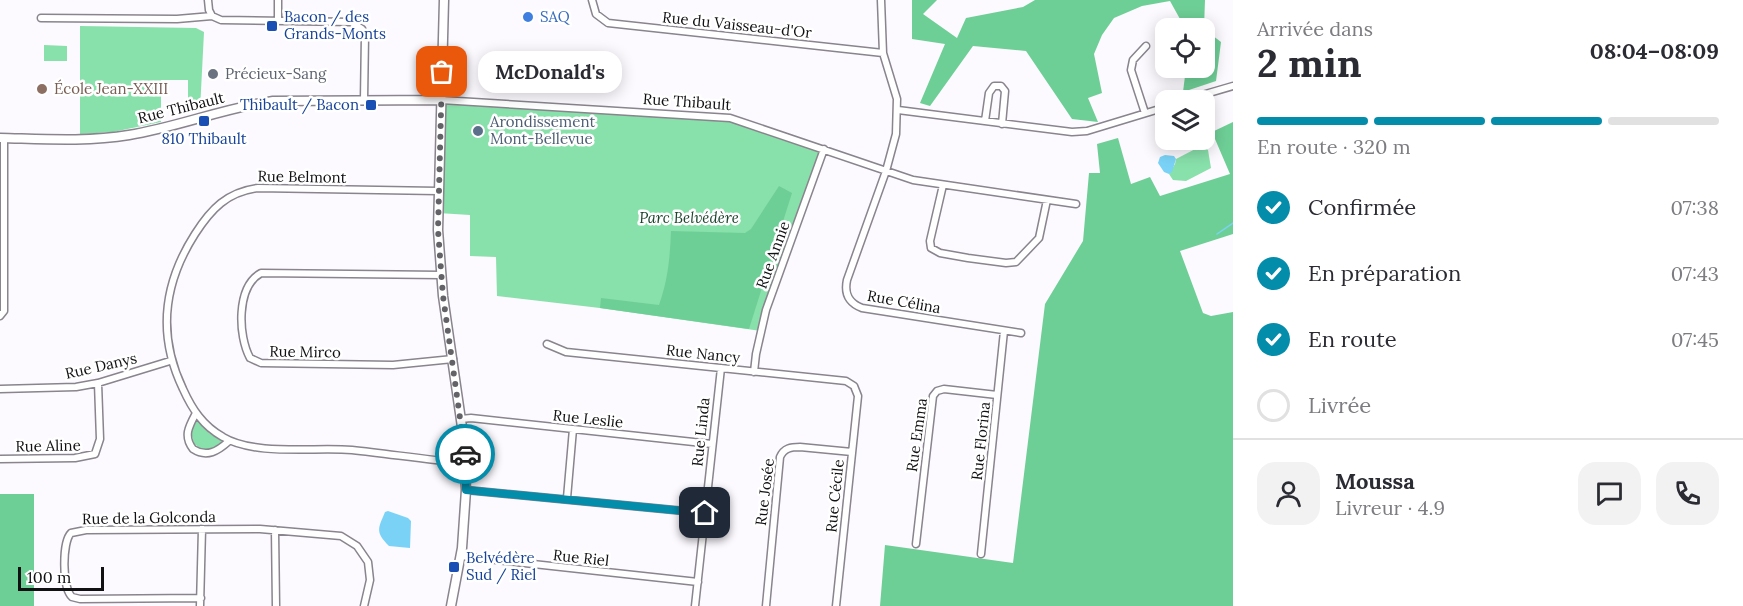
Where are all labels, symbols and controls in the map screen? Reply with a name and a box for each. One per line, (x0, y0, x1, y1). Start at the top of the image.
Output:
place label: Bacon / des Grands-Monts (284, 7, 386, 43)
place label: SAQ (540, 7, 570, 26)
street label: Rue du Vaisseau-d'Or (661, 7, 813, 42)
marker: SAQ (521, 10, 535, 24)
text: Arrivée dans (1257, 16, 1373, 41)
map controls (1155, 18, 1215, 150)
button: locate (1155, 18, 1215, 78)
marker: Bacon / des Grands-Monts (265, 19, 279, 33)
text: 08:04–08:09 (1590, 37, 1719, 65)
text: 2 min (1257, 38, 1362, 88)
pin (416, 46, 467, 97)
callout: McDonald's (478, 51, 622, 93)
icon: bag (425, 55, 458, 88)
text: McDonald's (495, 59, 605, 84)
place label: Précieux-Sang (225, 64, 327, 83)
marker: Précieux-Sang (206, 67, 220, 81)
place label: École Jean-XXIII (54, 79, 168, 98)
marker: École Jean-XXIII (35, 82, 49, 96)
street label: Rue Thibault (136, 88, 226, 127)
street label: Rue Thibault (642, 89, 732, 114)
button: layers (1155, 90, 1215, 150)
place label: Thibault / Bacon (240, 95, 359, 115)
marker: Thibault / Bacon (364, 98, 378, 112)
place label: Arondissement Mont-Bellevue (489, 112, 595, 148)
marker: 810 Thibault (197, 114, 211, 128)
marker: Arondissement Mont-Bellevue (471, 124, 485, 138)
place label: 810 Thibault (161, 129, 247, 148)
text: En route · 320 m (1257, 134, 1411, 159)
street label: Rue Belmont (257, 166, 347, 187)
icon: check (1257, 191, 1290, 224)
text: Confirmée (1308, 193, 1416, 221)
text: 07:38 (1670, 195, 1719, 220)
park label: Parc Belvédère (639, 208, 739, 227)
street label: Rue Annie (752, 218, 793, 291)
icon: check (1257, 257, 1290, 290)
text: En préparation (1308, 259, 1461, 287)
text: 07:43 (1671, 261, 1719, 286)
street label: Rue Célina (866, 286, 943, 317)
icon: check (1257, 323, 1290, 356)
text: En route (1308, 325, 1397, 353)
text: 07:45 (1671, 327, 1719, 352)
street label: Rue Nancy (665, 340, 741, 367)
street label: Rue Mirco (269, 341, 341, 362)
street label: Rue Danys (63, 348, 139, 383)
text: Livrée (1308, 391, 1371, 419)
street label: Rue Linda (687, 396, 714, 467)
street label: Rue Emma (902, 397, 931, 473)
street label: Rue Florina (967, 400, 994, 481)
street label: Rue Leslie (552, 405, 624, 432)
courier (435, 424, 495, 484)
street label: Rue Aline (15, 435, 81, 456)
icon: car (449, 438, 482, 471)
street label: Rue Josée (751, 457, 778, 527)
street label: Rue Cécile (821, 458, 848, 533)
button: person (1257, 462, 1320, 525)
button: chat (1578, 462, 1641, 525)
button: phone (1656, 462, 1719, 525)
text: Moussa (1335, 467, 1415, 495)
pin (679, 487, 730, 538)
text: Livreur · 4.9 (1335, 495, 1445, 520)
icon: home (688, 496, 721, 529)
street label: Rue de la Golconda (82, 507, 216, 528)
street label: Rue Riel (552, 545, 610, 570)
place label: Belvédère Sud / Riel (466, 548, 536, 585)
marker: Belvédère Sud / Riel (447, 560, 461, 574)
scale bar (18, 564, 104, 592)
text: 100 m (27, 567, 71, 587)

